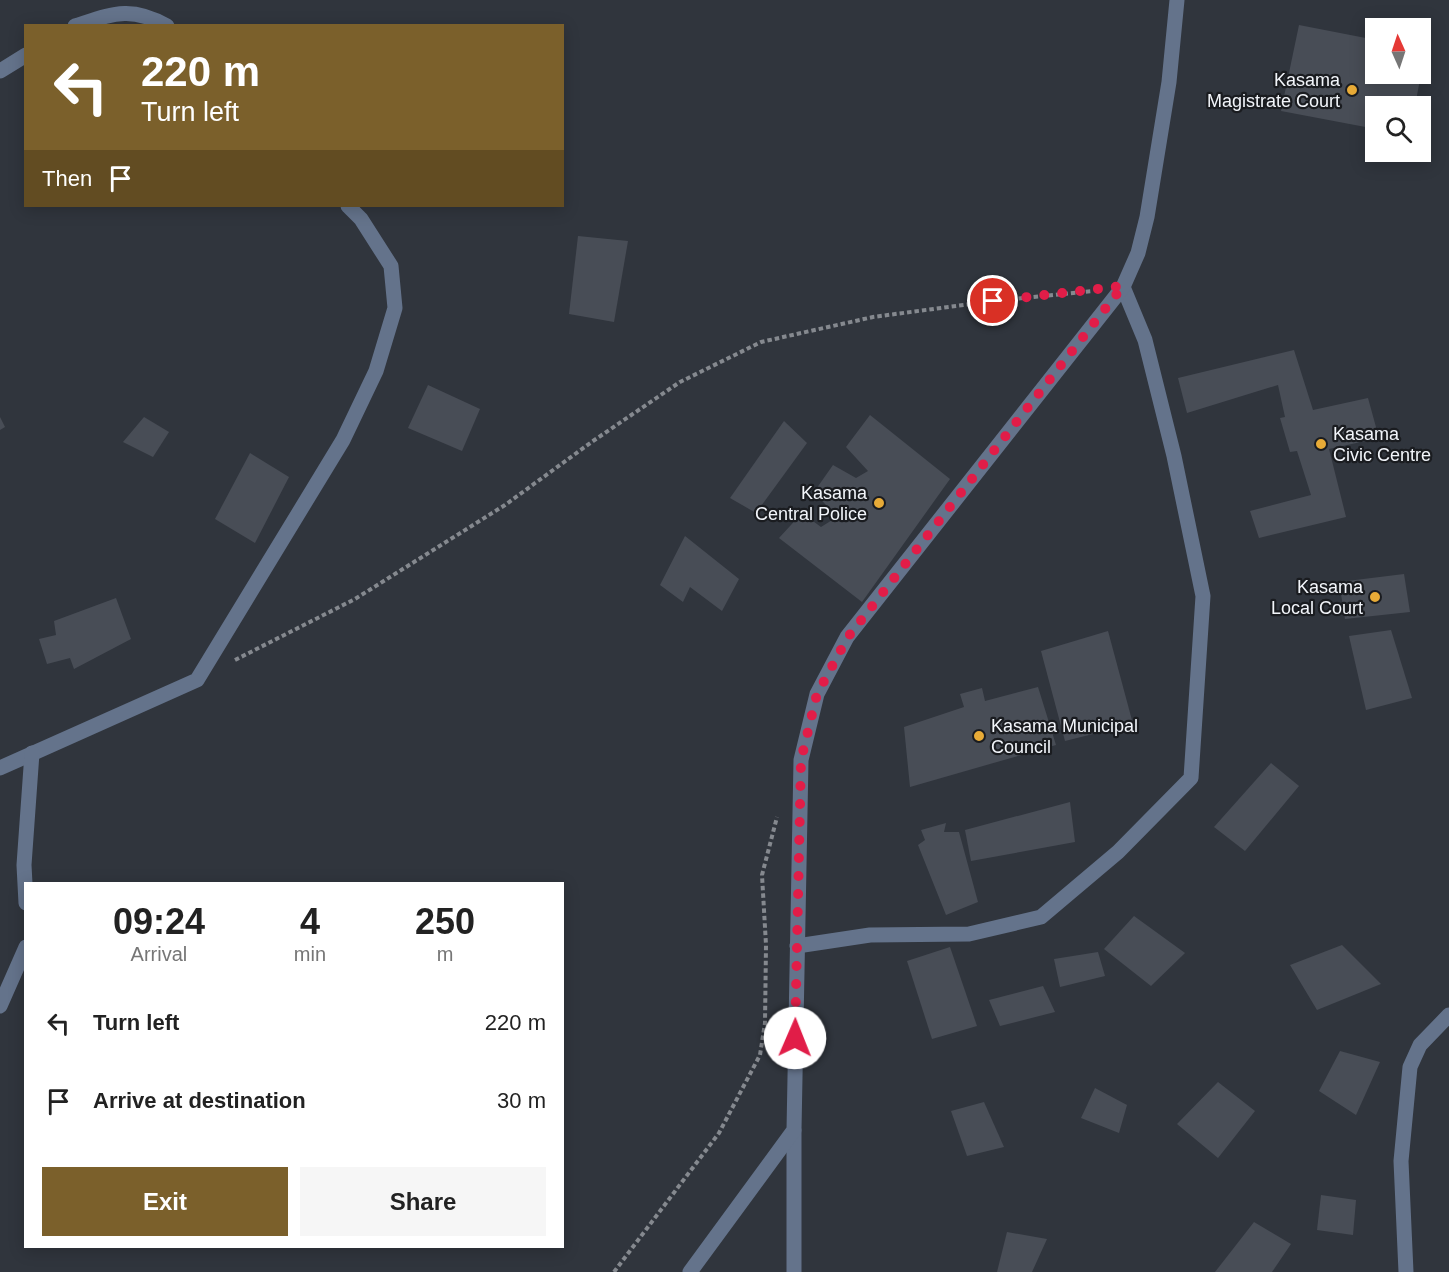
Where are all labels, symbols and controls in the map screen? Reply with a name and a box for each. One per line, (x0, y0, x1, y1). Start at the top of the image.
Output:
north arrow (1365, 18, 1431, 84)
map controls (1365, 18, 1431, 162)
icon: left (42, 48, 120, 126)
text: 220 m (141, 48, 260, 95)
place label: Kasama Magistrate Court (1207, 70, 1341, 111)
marker: Kasama Magistrate Court (1345, 83, 1359, 97)
button: search (1365, 96, 1431, 162)
text: Turn left (141, 97, 239, 127)
icon: arrive (104, 162, 137, 195)
text: Then (42, 166, 92, 191)
pin (967, 275, 1018, 326)
icon: arrive (976, 284, 1009, 317)
place label: Kasama Civic Centre (1333, 424, 1431, 465)
marker: Kasama Civic Centre (1314, 437, 1328, 451)
place label: Kasama Central Police (755, 483, 868, 524)
marker: Kasama Central Police (872, 496, 886, 510)
place label: Kasama Local Court (1271, 577, 1364, 618)
marker: Kasama Local Court (1368, 590, 1382, 604)
place label: Kasama Municipal Council (991, 716, 1138, 757)
marker: Kasama Municipal Council (972, 729, 986, 743)
text: 09:24 (113, 901, 205, 942)
text: 4 (300, 901, 320, 942)
text: 250 (415, 901, 475, 942)
text: Arrival (131, 943, 187, 965)
text: min (294, 943, 326, 965)
text: m (437, 943, 453, 965)
position arrow (763, 1006, 827, 1070)
icon: left (42, 1007, 75, 1040)
text: Turn left (93, 1010, 179, 1035)
text: 220 m (485, 1010, 546, 1035)
icon: arrive (42, 1085, 75, 1118)
text: Arrive at destination (93, 1088, 306, 1113)
text: 30 m (497, 1088, 546, 1113)
button: Exit (42, 1167, 288, 1236)
button: Share (300, 1167, 546, 1236)

